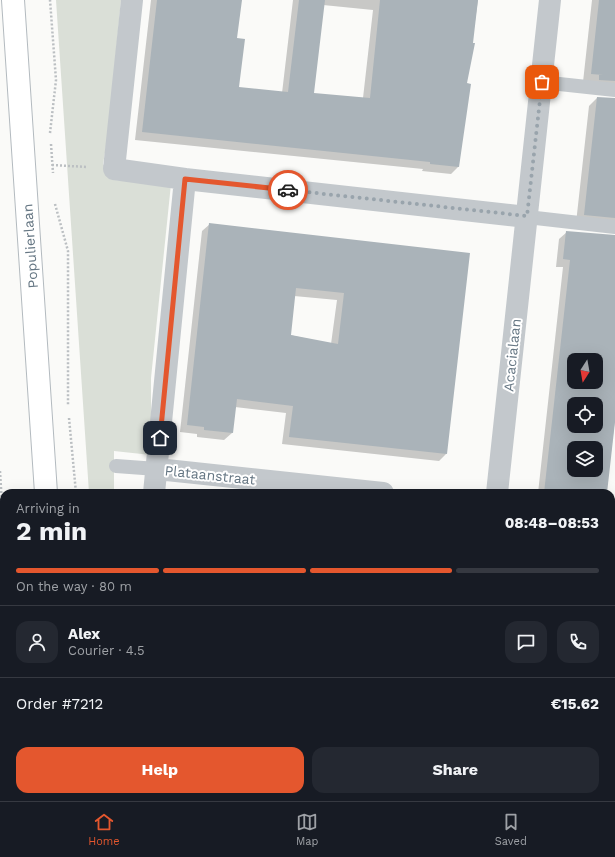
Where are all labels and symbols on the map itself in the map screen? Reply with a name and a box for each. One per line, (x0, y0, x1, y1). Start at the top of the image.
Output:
pin (525, 65, 559, 99)
courier (268, 170, 308, 210)
street label: Populierlaan (19, 203, 41, 289)
street label: Acacialaan (500, 318, 524, 392)
north arrow (567, 353, 603, 389)
pin (143, 421, 177, 455)
street label: Plataanstraat (164, 462, 256, 488)

